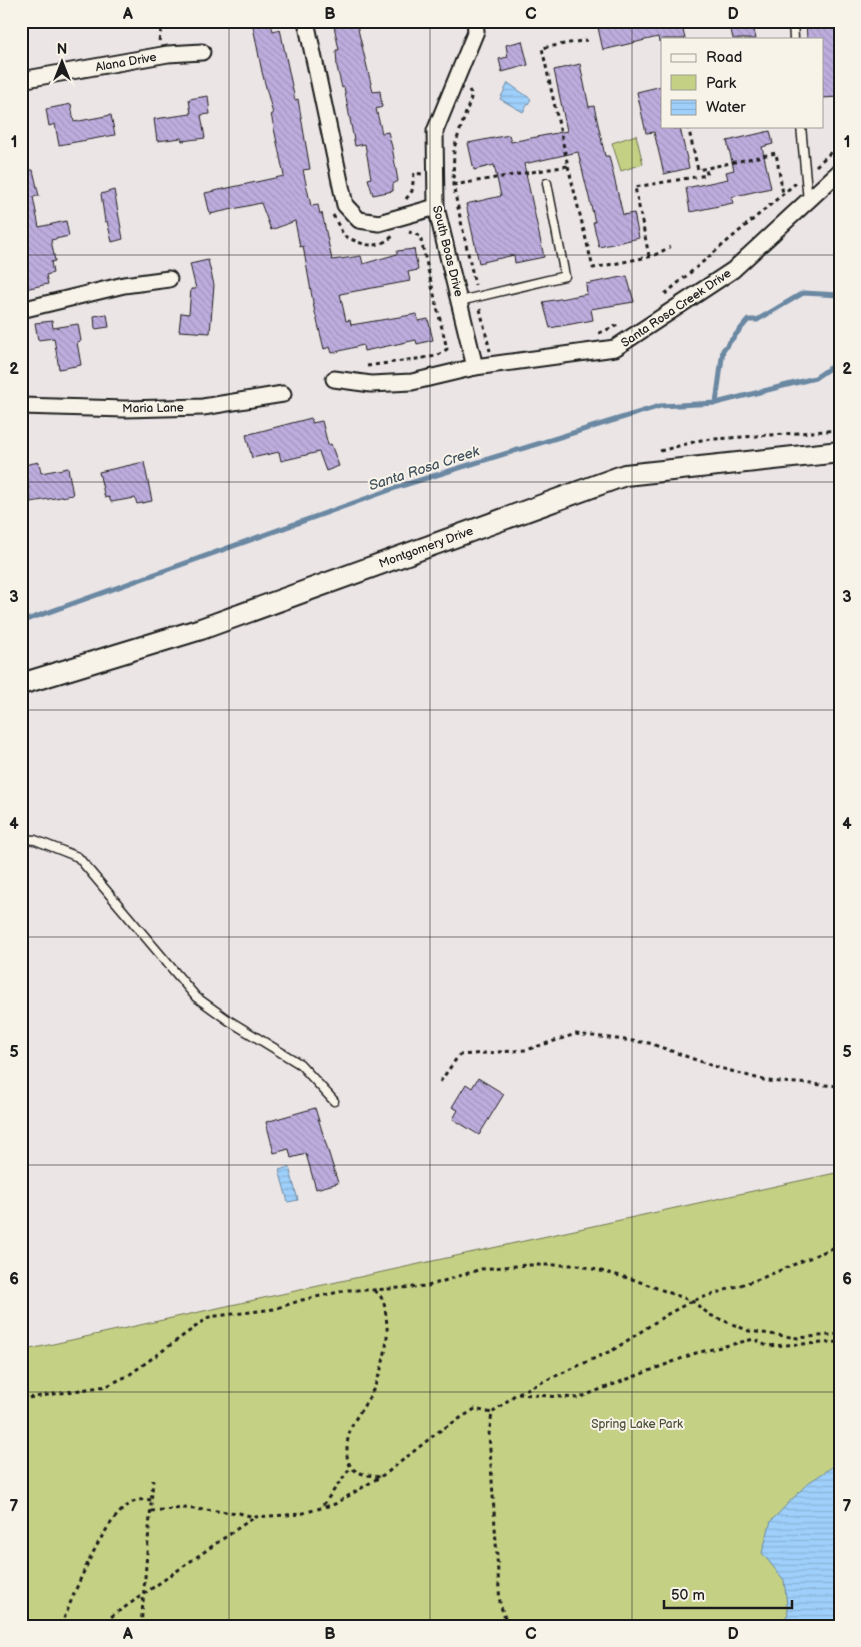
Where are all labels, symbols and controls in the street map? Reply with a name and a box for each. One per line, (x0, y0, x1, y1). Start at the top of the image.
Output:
text: A (122, 5, 133, 24)
text: B (324, 5, 336, 24)
text: C (525, 5, 537, 24)
text: D (727, 5, 739, 24)
north arrow (38, 38, 88, 88)
legend (661, 38, 824, 128)
text: N (57, 41, 67, 58)
text: Road (706, 48, 742, 67)
street label: Alana Drive (94, 50, 158, 75)
text: Park (706, 74, 737, 93)
text: Water (706, 98, 746, 117)
text: 1 (11, 133, 17, 152)
text: 1 (844, 133, 850, 152)
street label: South Boas Drive (429, 204, 466, 298)
street label: Santa Rosa Creek Drive (618, 266, 734, 351)
text: 2 (9, 360, 19, 379)
text: 2 (842, 360, 852, 379)
street label: Maria Lane (122, 400, 184, 417)
water label: Santa Rosa Creek (367, 442, 483, 494)
street label: Montgomery Drive (377, 523, 475, 571)
text: 3 (9, 588, 19, 607)
text: 3 (842, 588, 852, 607)
text: 4 (9, 815, 19, 834)
text: 4 (842, 815, 852, 834)
text: 5 (9, 1043, 19, 1062)
text: 5 (842, 1043, 852, 1062)
text: 6 (9, 1270, 19, 1289)
text: 6 (842, 1270, 852, 1289)
park label: Spring Lake Park (591, 1417, 683, 1432)
text: 7 (10, 1497, 19, 1516)
text: 7 (843, 1497, 852, 1516)
scale bar (664, 1577, 791, 1609)
text: 50 m (671, 1586, 705, 1605)
text: A (122, 1625, 133, 1644)
text: B (324, 1625, 336, 1644)
text: C (525, 1625, 537, 1644)
text: D (727, 1625, 739, 1644)

